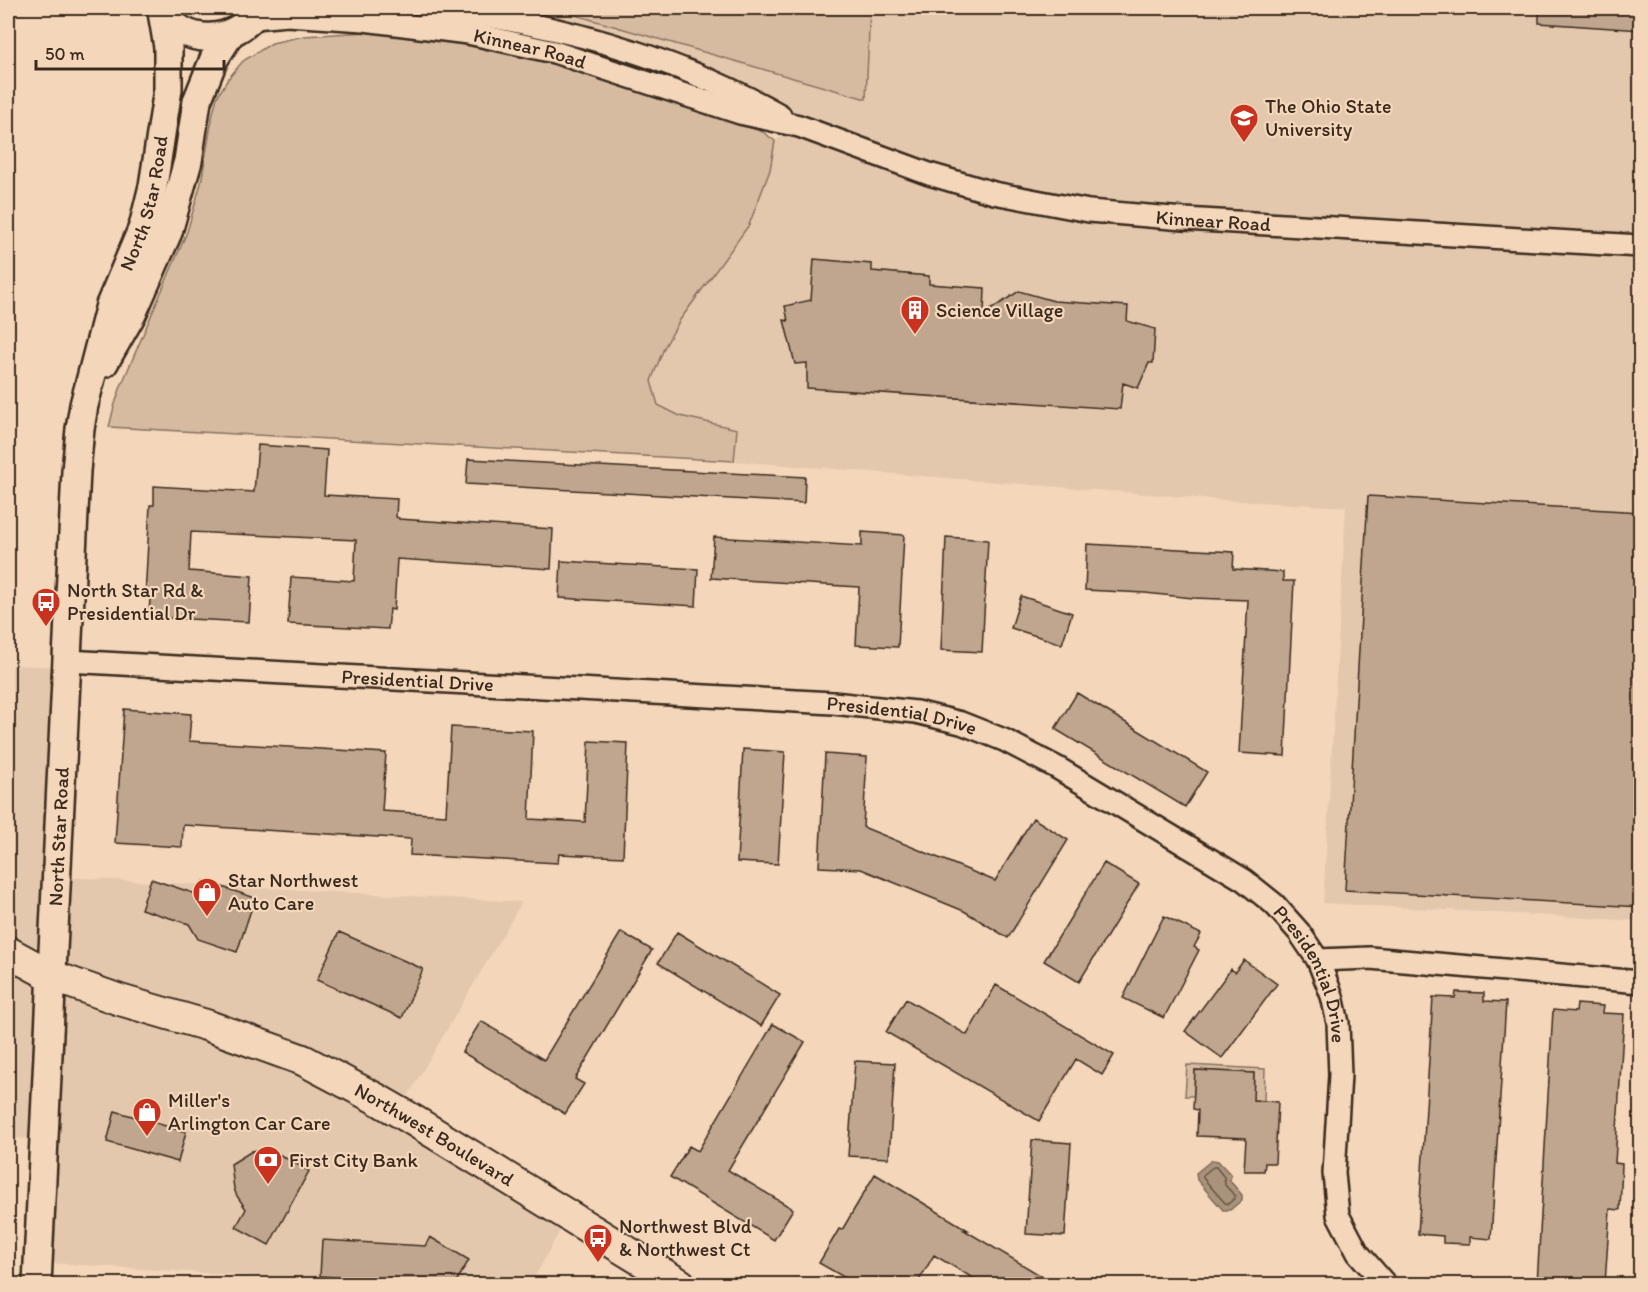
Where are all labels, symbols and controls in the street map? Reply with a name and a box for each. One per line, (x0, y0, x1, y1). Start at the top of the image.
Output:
street label: Kinnear Road (471, 23, 590, 74)
scale bar (36, 33, 224, 71)
text: 50 m (45, 43, 85, 65)
place label: The Ohio State University (1265, 94, 1392, 141)
school or university icon: The Ohio State University (1228, 102, 1260, 144)
street label: North Star Road (114, 134, 173, 274)
street label: Kinnear Road (1155, 205, 1272, 236)
building icon: Science Village (899, 294, 931, 336)
place label: Science Village (936, 298, 1063, 322)
place label: North Star Rd & Presidential Dr (67, 578, 203, 625)
bus stop icon: North Star Rd & Presidential Dr (30, 586, 62, 628)
street label: Presidential Drive (341, 664, 494, 696)
street label: Presidential Drive (826, 691, 981, 740)
street label: North Star Road (43, 766, 74, 907)
place label: Star Northwest Auto Care (228, 868, 359, 915)
shop icon: Star Northwest Auto Care (191, 876, 223, 918)
street label: Presidential Drive (1268, 900, 1351, 1043)
street label: Northwest Boulevard (351, 1077, 519, 1191)
place label: Miller's Arlington Car Care (168, 1088, 331, 1135)
shop icon: Miller's Arlington Car Care (131, 1096, 163, 1138)
bank icon: First City Bank (252, 1144, 284, 1186)
place label: First City Bank (289, 1148, 418, 1172)
place label: Northwest Blvd & Northwest Ct (619, 1214, 752, 1261)
bus stop icon: Northwest Blvd & Northwest Ct (582, 1222, 614, 1264)

